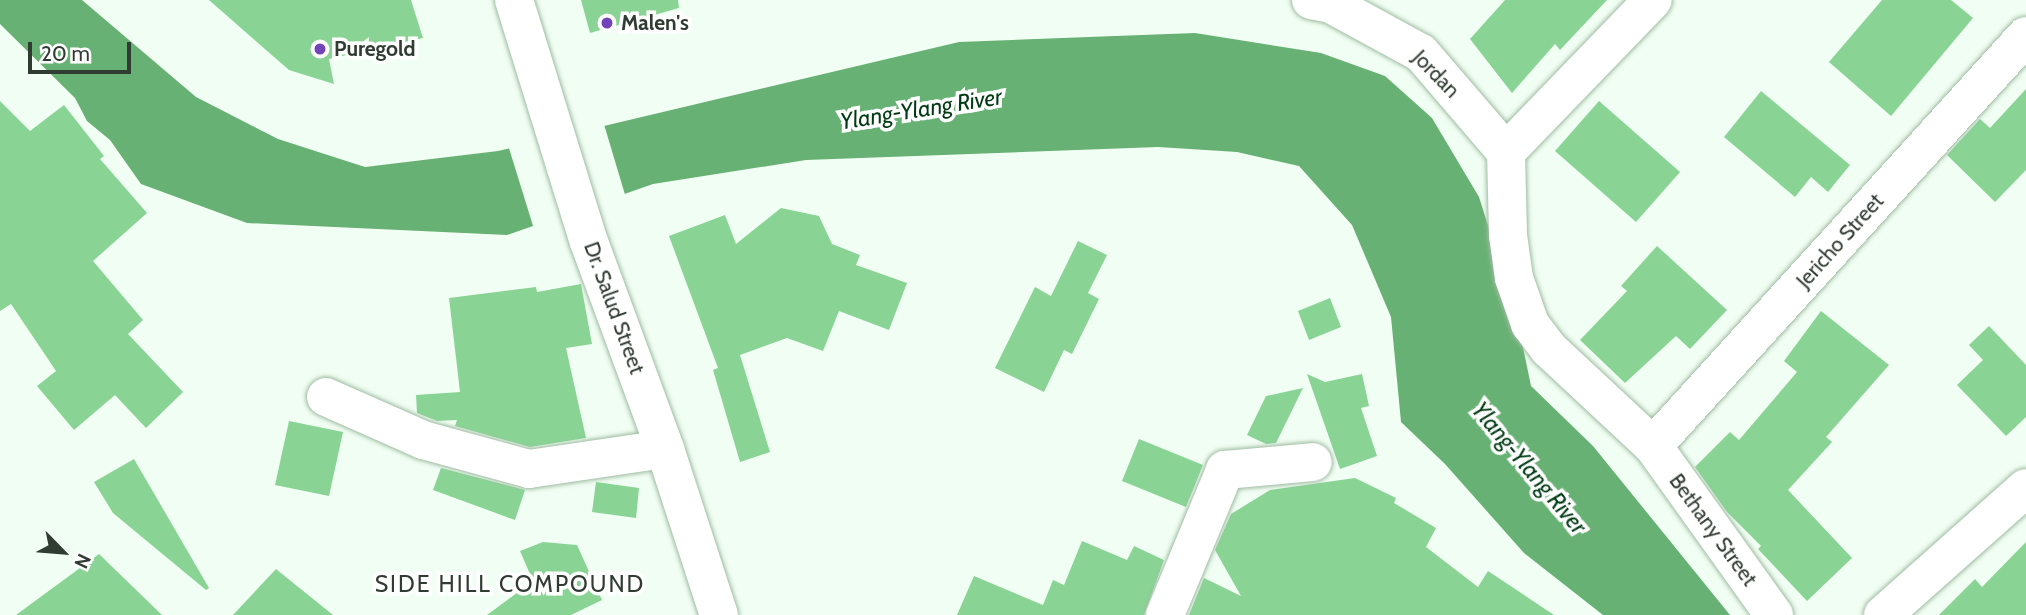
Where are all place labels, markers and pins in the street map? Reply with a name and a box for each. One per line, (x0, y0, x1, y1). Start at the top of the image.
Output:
place label: Malen's (621, 10, 689, 36)
marker: Malen's (599, 15, 615, 31)
place label: Puregold (334, 36, 415, 62)
marker: Puregold (312, 41, 328, 57)

